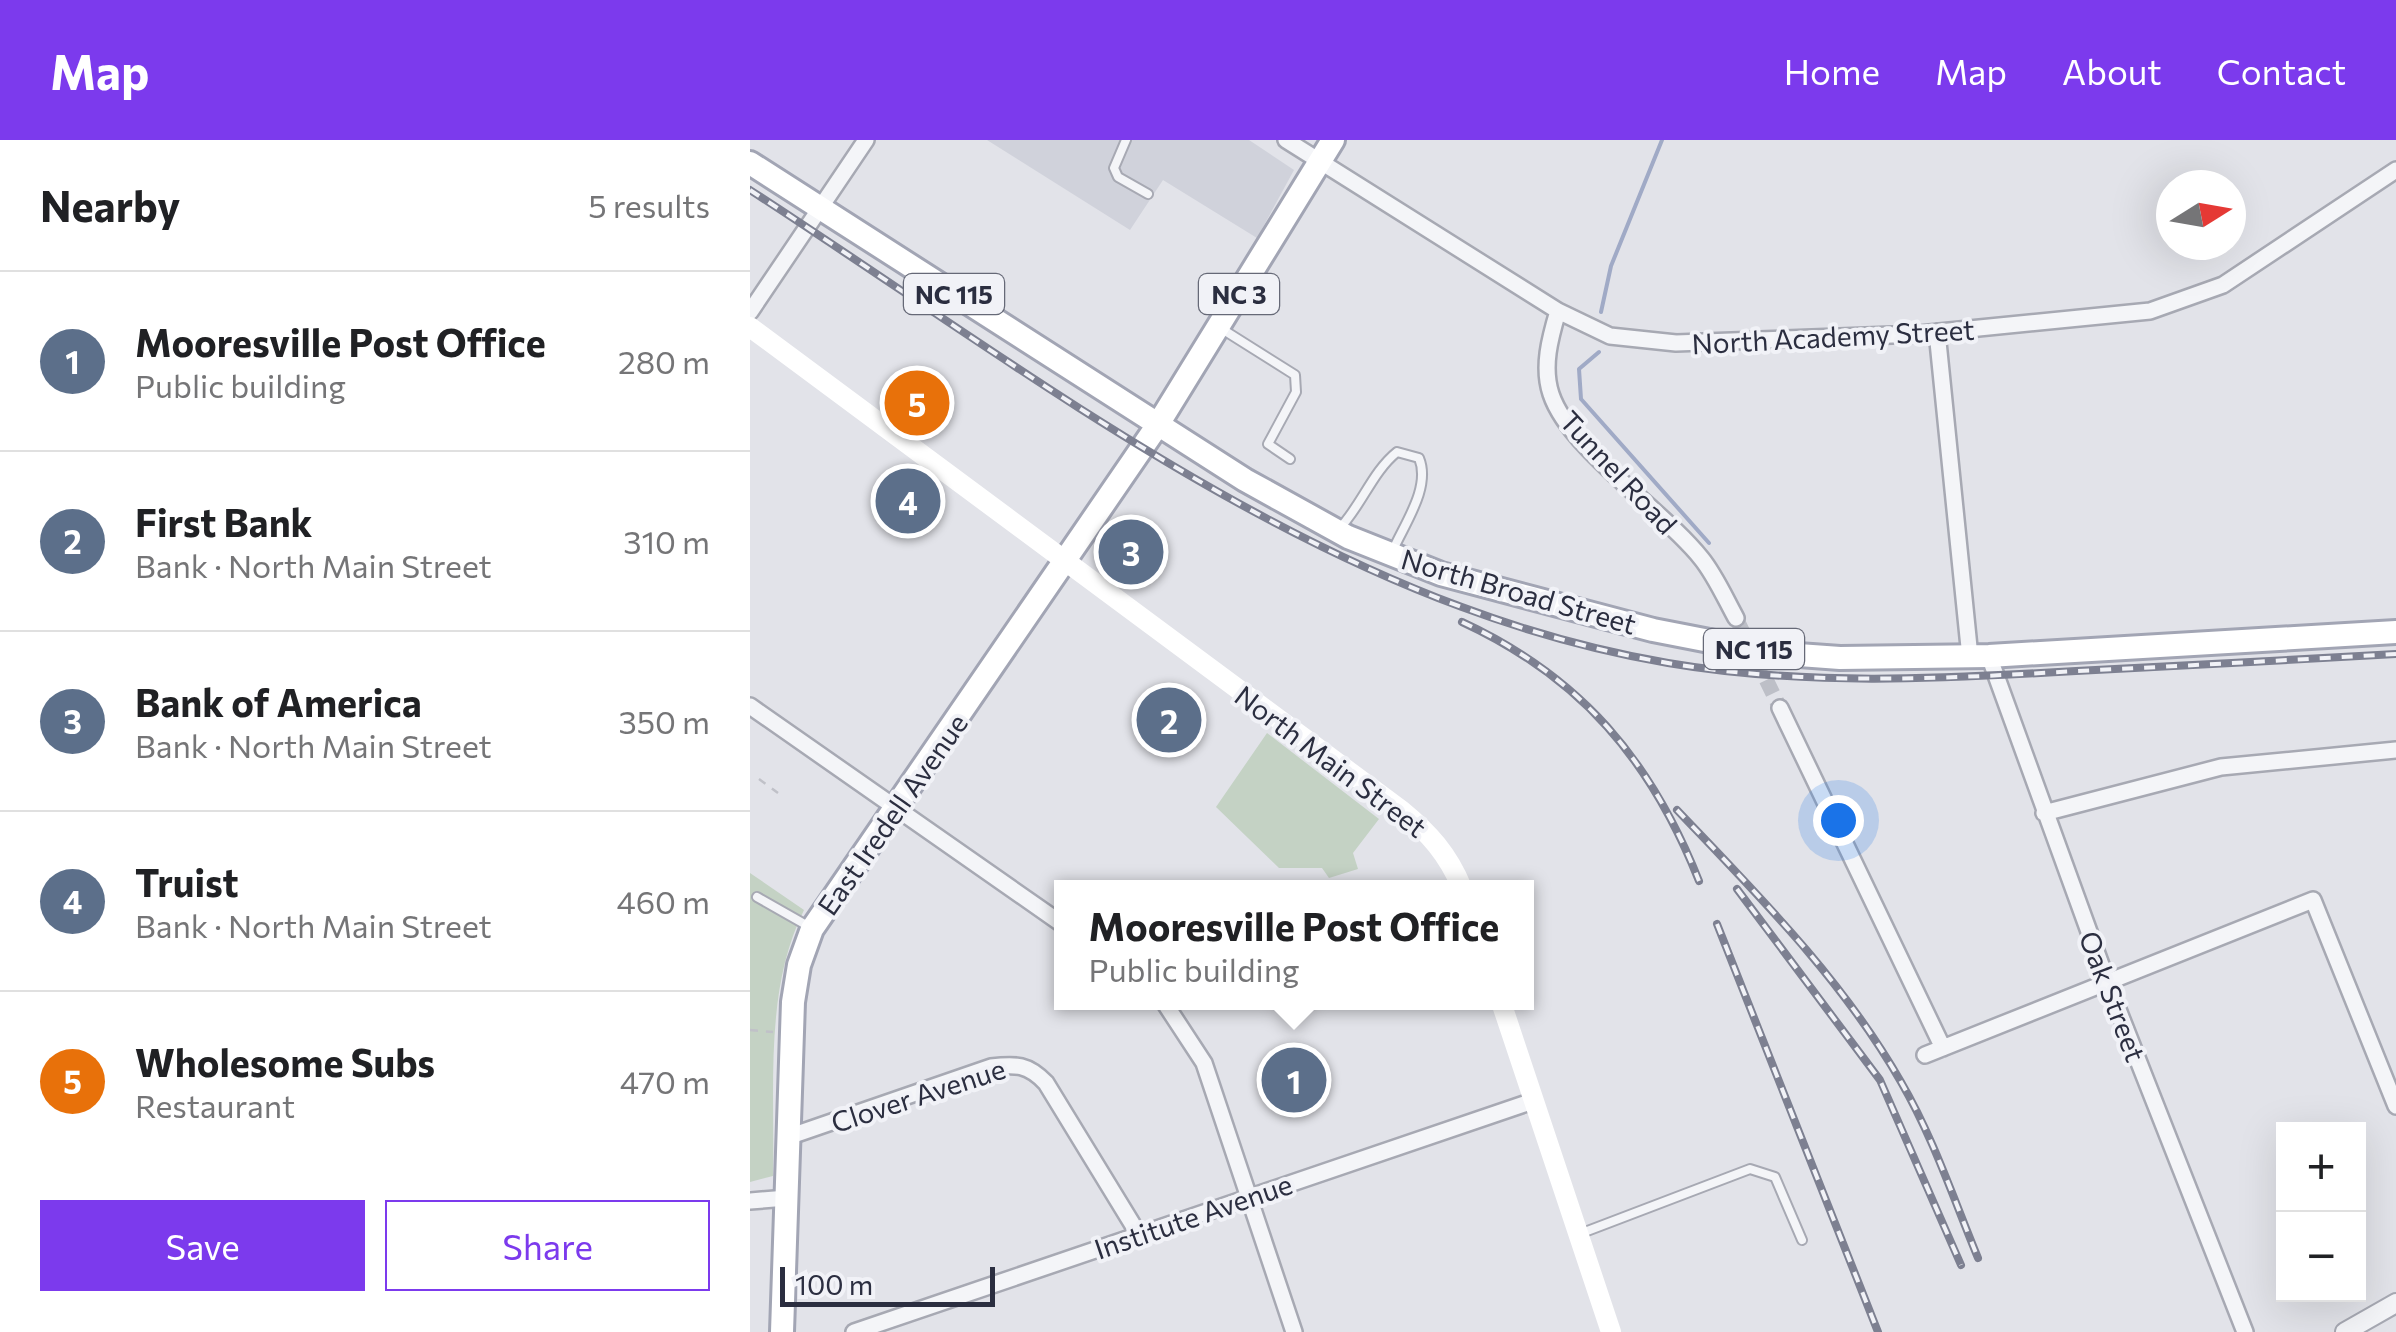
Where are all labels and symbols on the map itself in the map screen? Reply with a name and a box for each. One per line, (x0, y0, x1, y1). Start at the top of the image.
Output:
north arrow (2156, 170, 2246, 260)
road number: NC 115 (904, 274, 1004, 314)
road number: NC 3 (1199, 274, 1279, 314)
street label: North Academy Street (1691, 312, 1975, 360)
pin: 5 (884, 366, 950, 440)
street label: Tunnel Road (1553, 403, 1685, 541)
pin: 4 (876, 464, 940, 538)
pin: 3 (1098, 514, 1164, 590)
street label: North Broad Street (1398, 541, 1640, 641)
road number: NC 115 (1704, 629, 1804, 669)
street label: North Main Street (1229, 678, 1433, 844)
pin: 2 (1136, 682, 1202, 758)
street label: East Iredell Avenue (810, 707, 974, 921)
your location (1813, 795, 1864, 846)
street label: Oak Street (2073, 926, 2153, 1066)
pin: 1 (1262, 1042, 1326, 1118)
street label: Clover Avenue (827, 1051, 1009, 1139)
street label: Institute Avenue (1090, 1166, 1296, 1266)
scale bar (780, 1262, 995, 1306)

